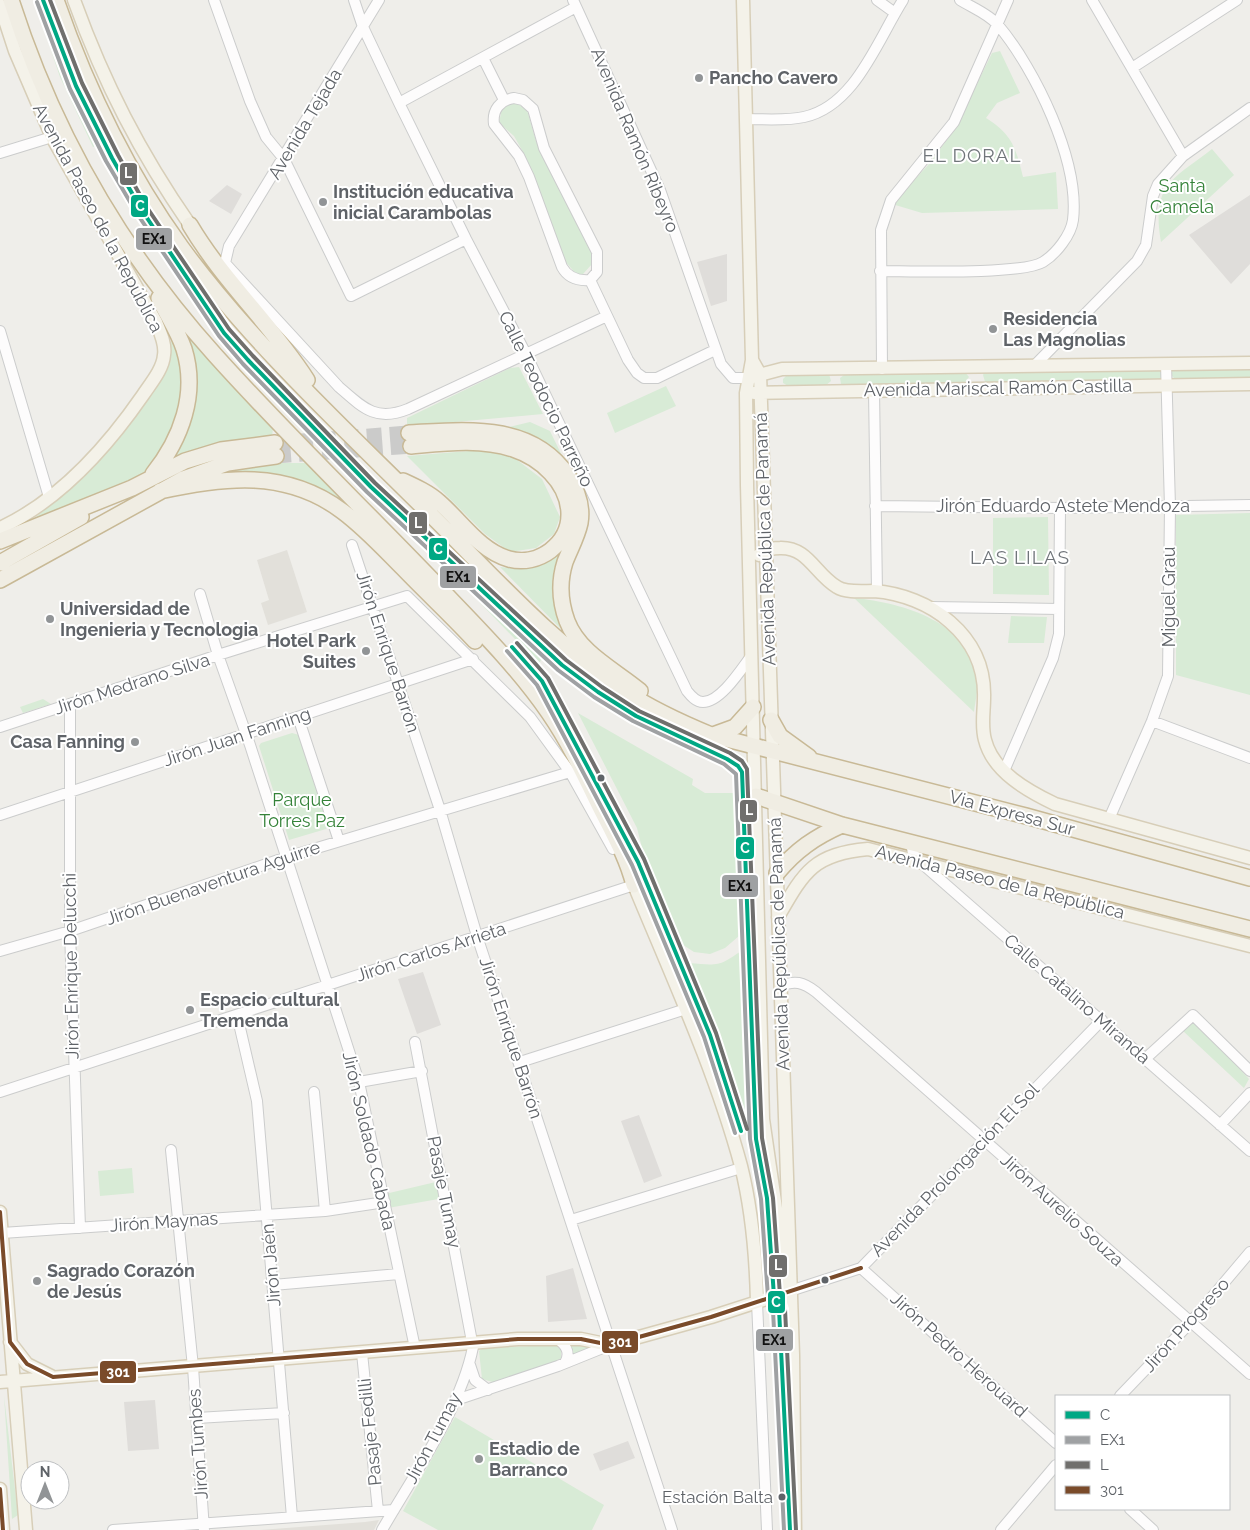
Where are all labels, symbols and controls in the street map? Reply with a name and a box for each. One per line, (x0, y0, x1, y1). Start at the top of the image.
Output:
street label: Avenida Ramón Ribeyro (587, 44, 684, 236)
street label: Avenida Tejada (263, 65, 346, 183)
place label: Pancho Cavero (709, 67, 838, 88)
marker: Pancho Cavero (693, 72, 705, 84)
street label: Avenida Paseo de la República (29, 100, 168, 336)
district label: EL DORAL (922, 144, 1022, 166)
line badge: L (119, 162, 138, 186)
text: L (124, 165, 133, 181)
park label: Santa Camela (1150, 175, 1214, 217)
place label: Institución educativa inicial Carambolas (333, 181, 514, 223)
line badge: C (130, 194, 149, 218)
marker: Institución educativa inicial Carambolas (317, 196, 329, 208)
text: C (135, 198, 145, 214)
line badge: EX1 (135, 227, 173, 251)
text: EX1 (142, 231, 166, 247)
street label: Calle Teodocio Parreño (495, 308, 598, 490)
place label: Residencia Las Magnolias (1003, 308, 1126, 350)
marker: Residencia Las Magnolias (987, 323, 999, 335)
street label: Avenida Mariscal Ramón Castilla (863, 375, 1132, 400)
street label: Avenida República de Panamá (750, 412, 779, 666)
street label: Jirón Eduardo Astete Mendoza (936, 495, 1190, 516)
line badge: L (408, 511, 428, 535)
text: L (414, 515, 423, 531)
line badge: C (428, 537, 448, 561)
text: C (433, 541, 443, 557)
district label: LAS LILAS (970, 546, 1070, 568)
street label: Miguel Grau (1158, 547, 1179, 647)
line badge: EX1 (439, 565, 477, 589)
street label: Jirón Enrique Barrón (352, 569, 424, 735)
text: EX1 (446, 569, 470, 585)
place label: Universidad de Ingenieria y Tecnologia (60, 598, 258, 640)
marker: Universidad de Ingenieria y Tecnologia (44, 613, 56, 625)
place label: Hotel Park Suites (266, 630, 357, 672)
marker: Hotel Park Suites (360, 645, 372, 657)
street label: Jirón Medrano Silva (51, 648, 212, 719)
street label: Jirón Juan Fanning (160, 703, 313, 770)
place label: Casa Fanning (10, 731, 125, 752)
marker: Casa Fanning (129, 736, 141, 748)
unlabelled marker (596, 773, 606, 783)
street label: Via Expresa Sur (947, 786, 1078, 840)
park label: Parque Torres Paz (259, 789, 345, 831)
line badge: L (739, 799, 758, 823)
text: L (745, 802, 754, 818)
street label: Avenida República de Panamá (764, 817, 793, 1071)
street label: Jirón Buenaventura Aguirre (103, 836, 323, 929)
line badge: C (735, 836, 755, 860)
text: C (740, 840, 750, 856)
street label: Avenida Paseo de la República (873, 840, 1127, 923)
street label: Jirón Enrique Delucchi (58, 873, 83, 1059)
line badge: EX1 (721, 874, 759, 898)
text: EX1 (728, 878, 752, 894)
street label: Jirón Carlos Arrieta (353, 917, 508, 986)
street label: Calle Catalino Miranda (1000, 929, 1155, 1068)
street label: Jirón Enrique Barrón (475, 955, 547, 1121)
place label: Espacio cultural Tremenda (200, 989, 340, 1031)
marker: Espacio cultural Tremenda (184, 1004, 196, 1016)
street label: Jirón Soldado Cabada (339, 1050, 400, 1232)
street label: Avenida Prolongación El Sol (866, 1079, 1043, 1261)
street label: Pasaje Tumay (423, 1134, 466, 1250)
street label: Jirón Aurelio Souza (997, 1149, 1128, 1270)
street label: Jirón Maynas (109, 1207, 219, 1236)
street label: Jirón Jaén (256, 1223, 285, 1307)
line badge: L (768, 1254, 788, 1278)
text: L (774, 1257, 783, 1273)
place label: Sagrado Corazón de Jesús (47, 1260, 195, 1302)
street label: Jirón Progreso (1138, 1273, 1234, 1376)
marker: Sagrado Corazón de Jesús (31, 1275, 43, 1287)
unlabelled marker (820, 1275, 830, 1285)
street label: Jirón Pedro Herouard (887, 1288, 1032, 1422)
line badge: C (767, 1290, 786, 1314)
text: C (771, 1294, 781, 1310)
line badge: EX1 (755, 1328, 794, 1352)
line badge: 301 (601, 1330, 639, 1354)
text: EX1 (762, 1332, 786, 1348)
text: 301 (608, 1334, 632, 1350)
line badge: 301 (99, 1360, 137, 1384)
text: 301 (106, 1364, 130, 1380)
street label: Pasaje Fedilli (353, 1377, 386, 1487)
street label: Jirón Tumbes (183, 1388, 212, 1500)
street label: Jirón Tumay (400, 1389, 465, 1487)
legend (1055, 1395, 1230, 1510)
text: C (1100, 1406, 1110, 1424)
text: EX1 (1100, 1431, 1126, 1449)
place label: Estadio de Barranco (489, 1438, 580, 1480)
marker: Estadio de Barranco (473, 1453, 485, 1465)
text: L (1100, 1456, 1109, 1474)
north arrow (20, 1460, 70, 1510)
text: N (40, 1464, 50, 1480)
text: 301 (1100, 1481, 1124, 1499)
place label: Estación Balta (662, 1487, 773, 1507)
marker: Estación Balta (777, 1492, 787, 1502)

